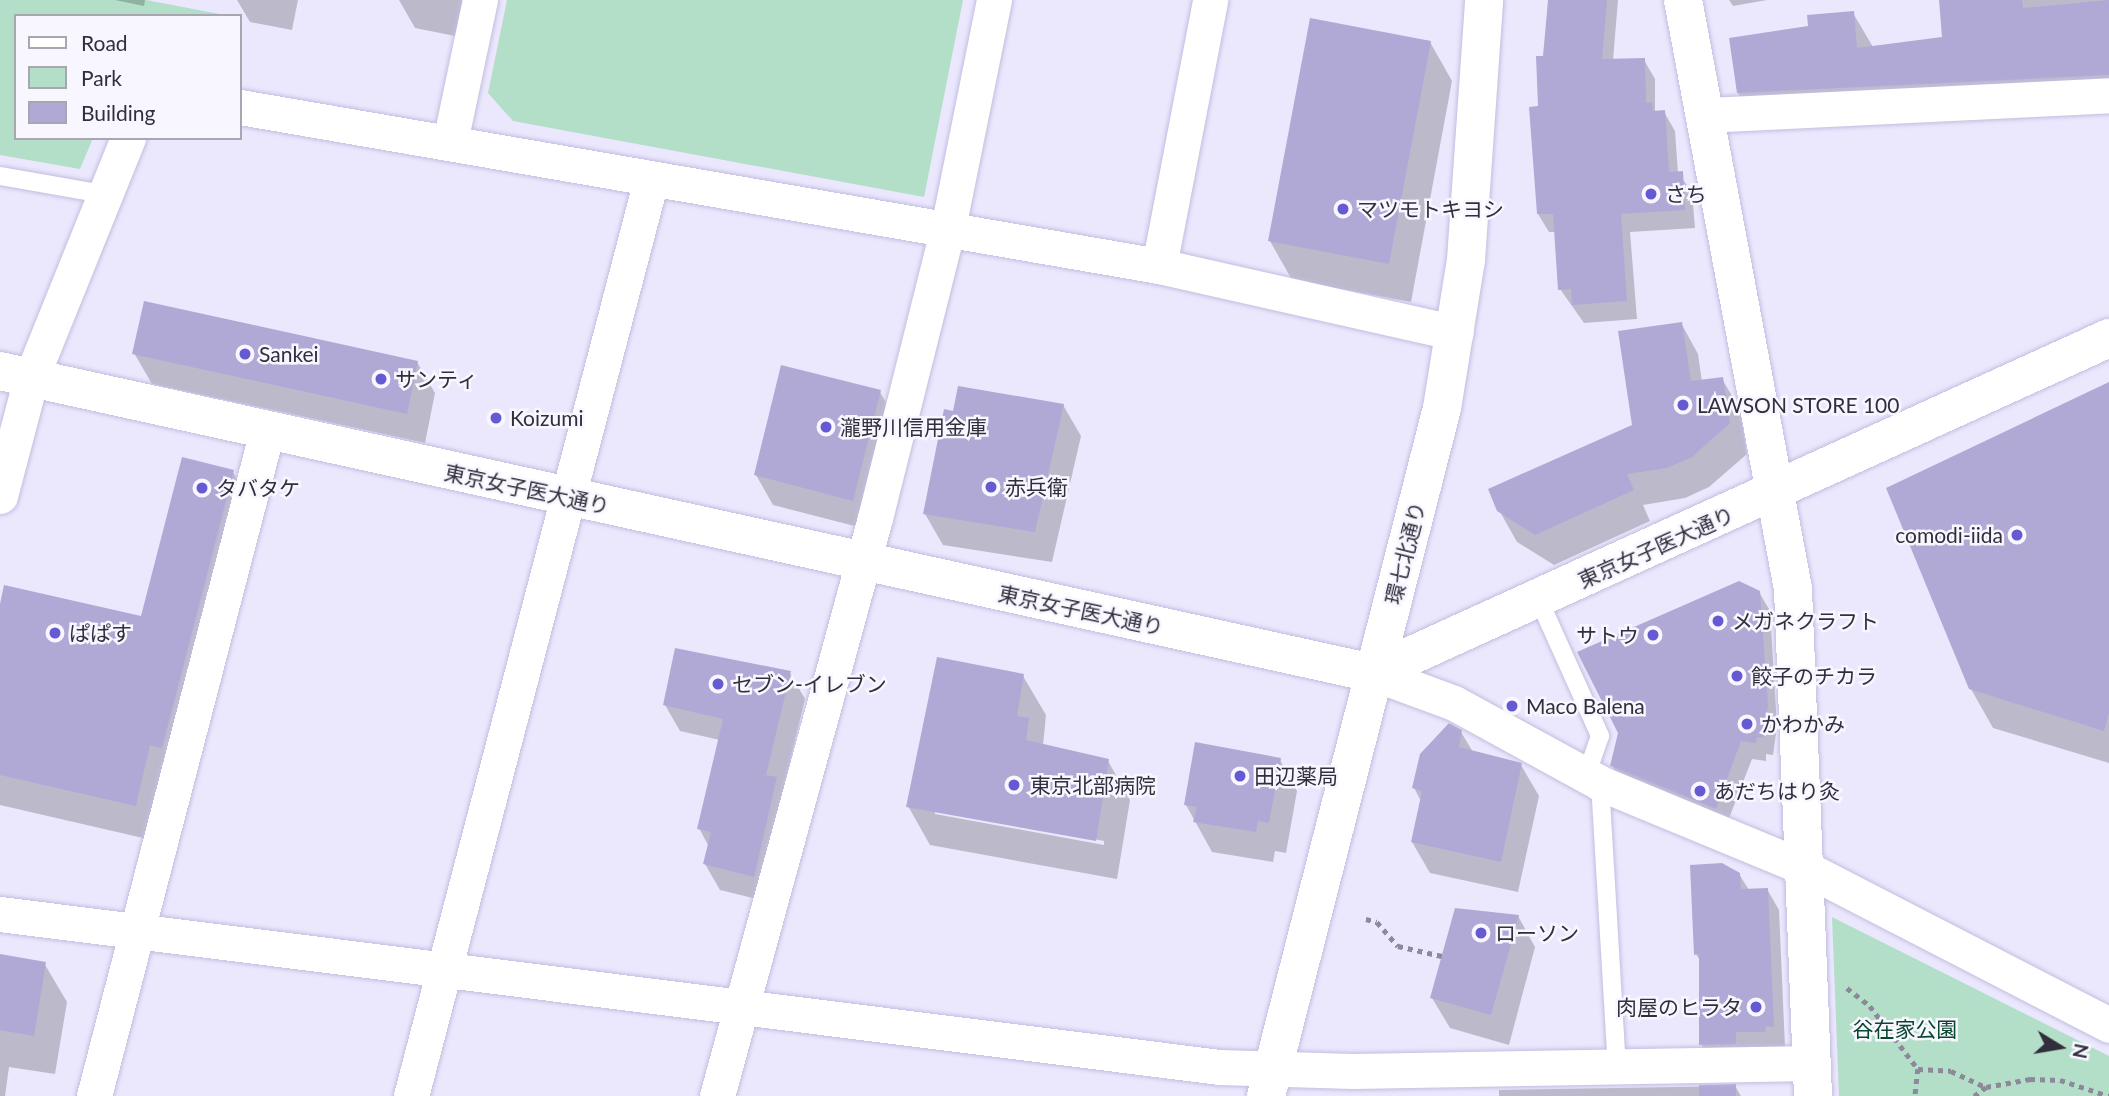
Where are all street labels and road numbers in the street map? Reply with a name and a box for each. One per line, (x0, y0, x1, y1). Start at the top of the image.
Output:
street label: 東京女子医大通り (442, 459, 612, 519)
street label: 環七北通り (1380, 499, 1430, 607)
street label: 東京女子医大通り (1574, 501, 1738, 593)
street label: 東京女子医大通り (996, 580, 1166, 640)

